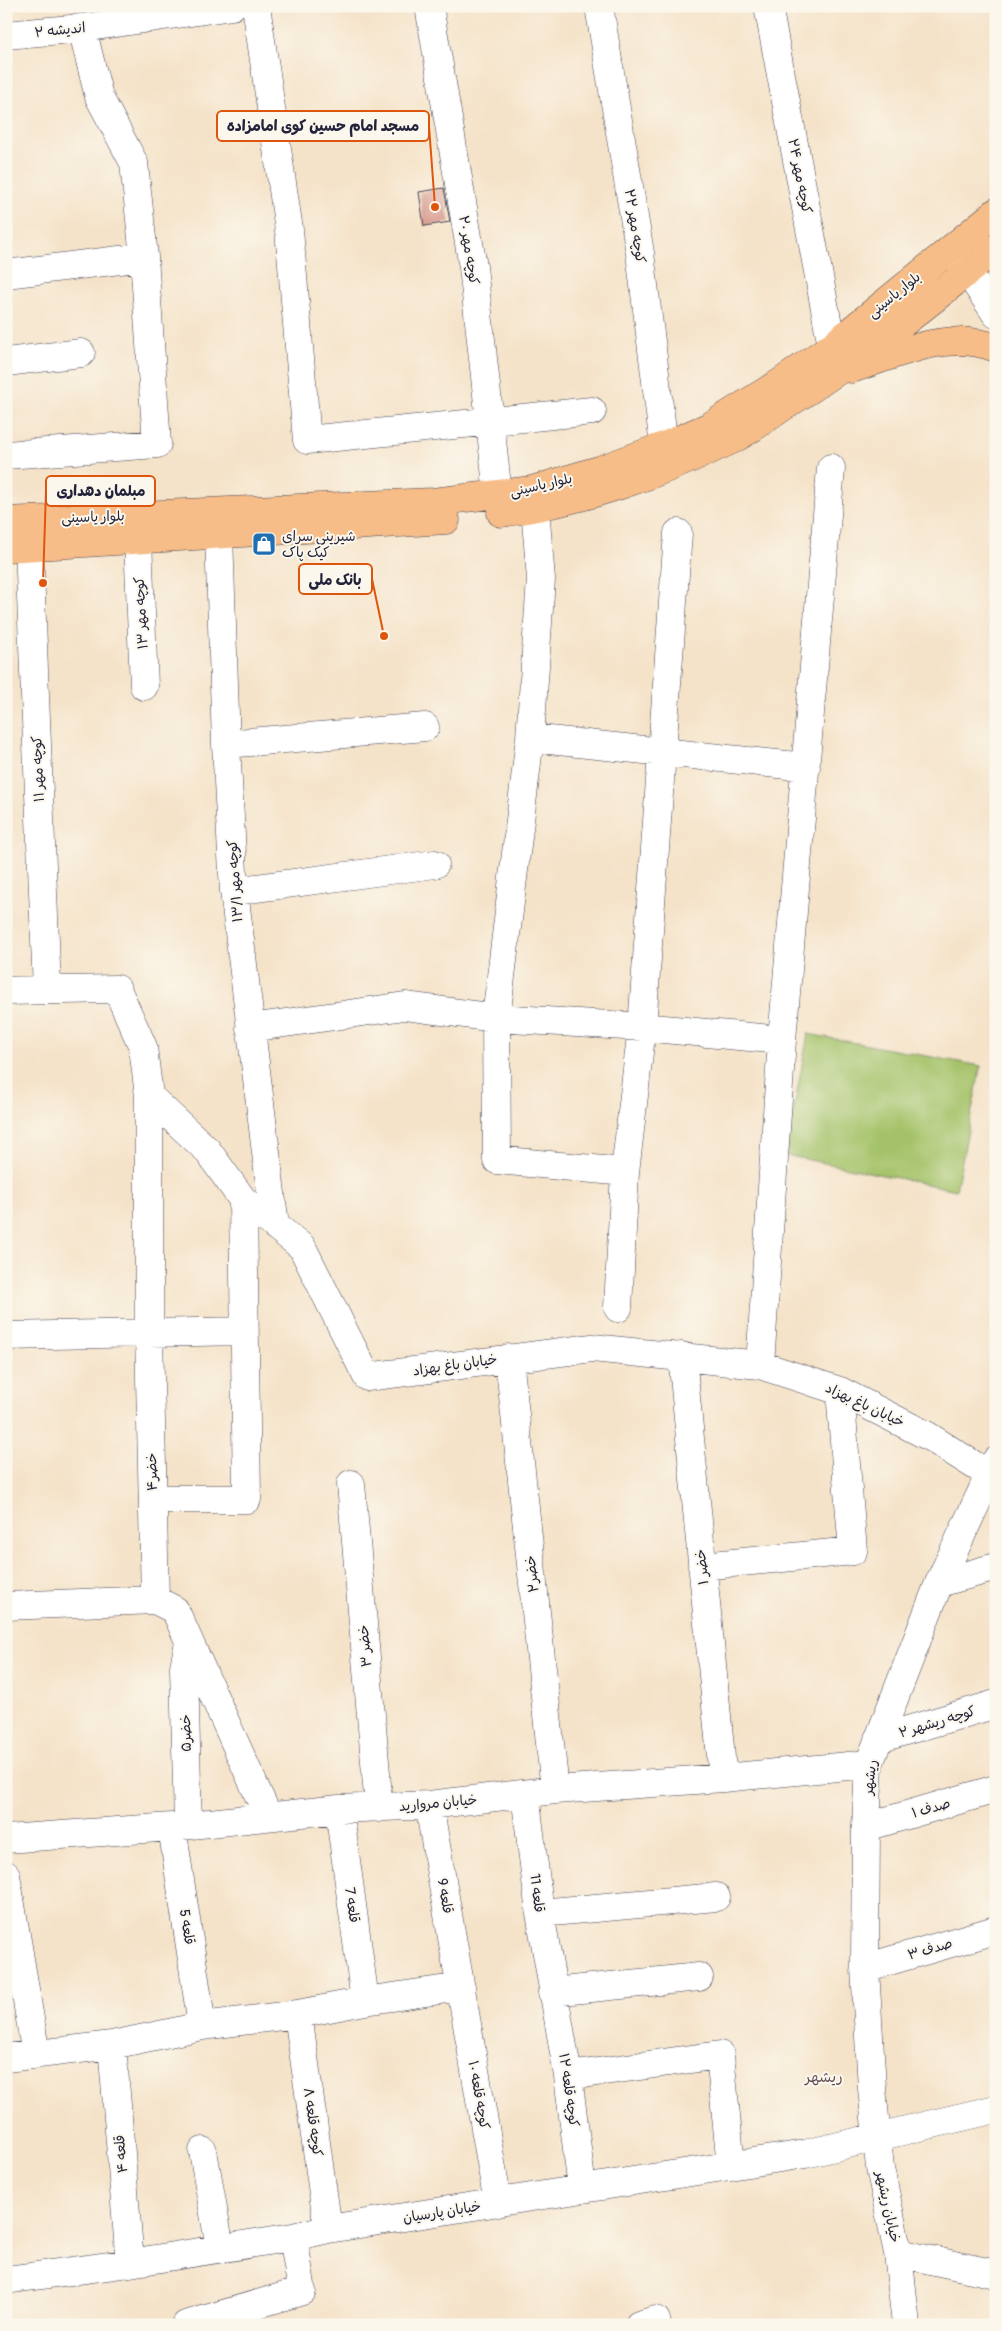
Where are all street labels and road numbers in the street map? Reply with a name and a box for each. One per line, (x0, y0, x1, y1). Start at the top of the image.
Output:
street label: اندیشه ۲ (34, 19, 86, 41)
street label: کوچه مهر ۲۴ (783, 137, 816, 215)
street label: کوچه مهر ۲۲ (620, 188, 649, 264)
street label: کوچه مهر ۲۰ (454, 214, 483, 286)
street label: بلوار یاسینی (864, 268, 924, 322)
street label: بلوار یاسینی (508, 470, 574, 500)
street label: بلوار یاسینی (61, 507, 125, 527)
street label: کوچه مهر ۱۳ (131, 576, 152, 650)
street label: کوچه مهر ۱۱ (28, 736, 49, 802)
street label: کوچه مهر ۱۳/۱ (224, 839, 247, 923)
street label: خیابان باغ بهزاد (412, 1351, 498, 1380)
street label: خیابان باغ بهزاد (822, 1379, 907, 1432)
street label: خضر۴ (143, 1453, 161, 1491)
street label: خضر ۱ (692, 1548, 712, 1586)
street label: خضر۲ (522, 1555, 542, 1593)
street label: خضر ۳ (355, 1624, 375, 1668)
street label: کوچه ریشهر ۲ (897, 1702, 978, 1743)
street label: خضر۵ (177, 1714, 195, 1752)
street label: ریشهر (859, 1759, 881, 1796)
street label: خیابان مروارید (398, 1791, 478, 1815)
street label: صدف ۱ (910, 1794, 952, 1822)
street label: قلعه 11 (526, 1873, 548, 1913)
street label: قلعه 9 (434, 1877, 456, 1915)
street label: قلعه 7 (341, 1886, 363, 1924)
street label: قلعه 5 (176, 1908, 198, 1946)
street label: صدف ۳ (906, 1934, 954, 1964)
street label: کوچه قلعه ۱۲ (554, 2052, 583, 2128)
street label: کوچه قلعه ۱۰ (464, 2059, 493, 2131)
street label: کوچه قلعه ۸ (299, 2086, 326, 2158)
street label: قلعه ۴ (111, 2134, 131, 2174)
street label: خیابان ریشهر (872, 2169, 904, 2244)
street label: خیابان پارسیان (402, 2197, 482, 2228)

